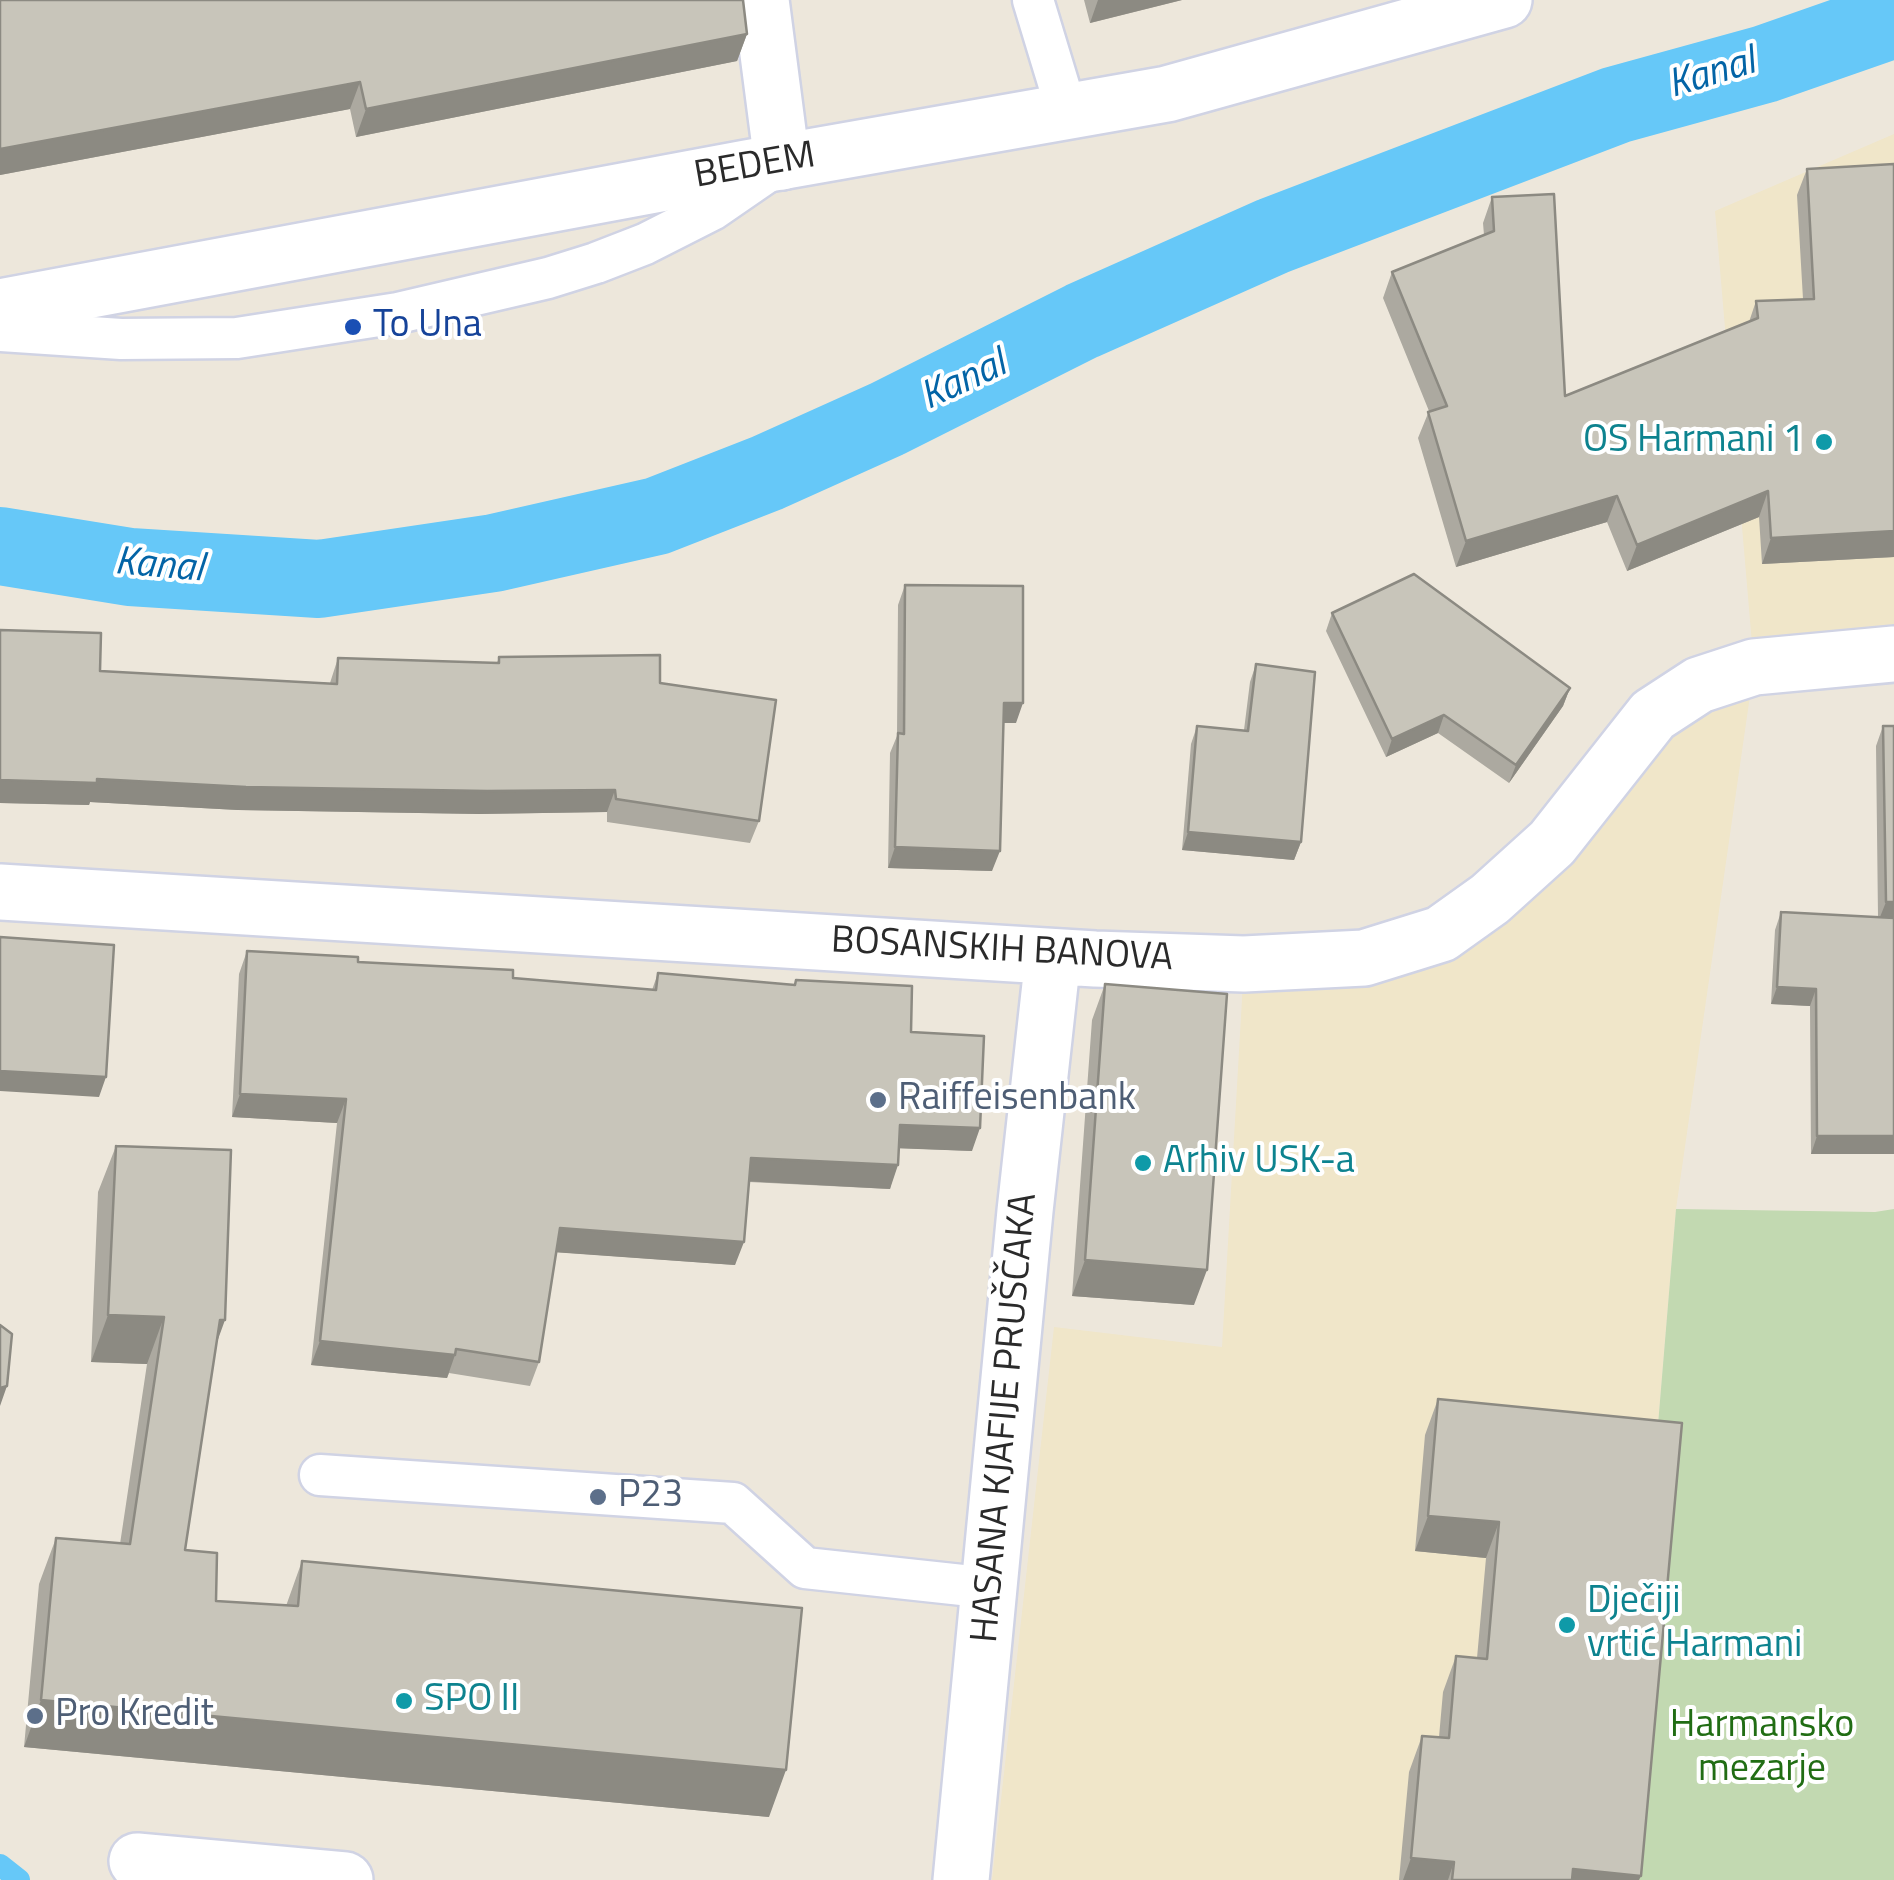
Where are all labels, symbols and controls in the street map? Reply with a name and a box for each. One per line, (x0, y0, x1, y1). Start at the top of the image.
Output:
water label: Kanal (1663, 39, 1761, 111)
street label: BEDEM (691, 134, 819, 200)
place label: To Una (373, 304, 482, 350)
marker: To Una (342, 316, 364, 338)
water label: Kanal (914, 342, 1014, 422)
place label: OS Harmani 1 (1583, 419, 1804, 465)
marker: OS Harmani 1 (1813, 431, 1835, 453)
water label: Kanal (113, 539, 205, 595)
street label: BOSANSKIH BANOVA (830, 919, 1174, 983)
place label: Raiffeisenbank (898, 1077, 1136, 1123)
marker: Raiffeisenbank (867, 1089, 889, 1111)
place label: Arhiv USK-a (1163, 1140, 1355, 1186)
marker: Arhiv USK-a (1132, 1152, 1154, 1174)
street label: HASANA KJAFIJE PRUŠČAKA (964, 1191, 1048, 1645)
place label: P23 (618, 1474, 683, 1520)
marker: P23 (587, 1486, 609, 1508)
place label: Dječiji vrtić Harmani (1587, 1580, 1802, 1670)
marker: Dječiji vrtić Harmani (1556, 1614, 1578, 1636)
place label: SPO II (424, 1678, 519, 1724)
marker: SPO II (393, 1690, 415, 1712)
place label: Pro Kredit (55, 1693, 214, 1739)
park label: Harmansko mezarje (1670, 1704, 1854, 1794)
marker: Pro Kredit (24, 1705, 46, 1727)

